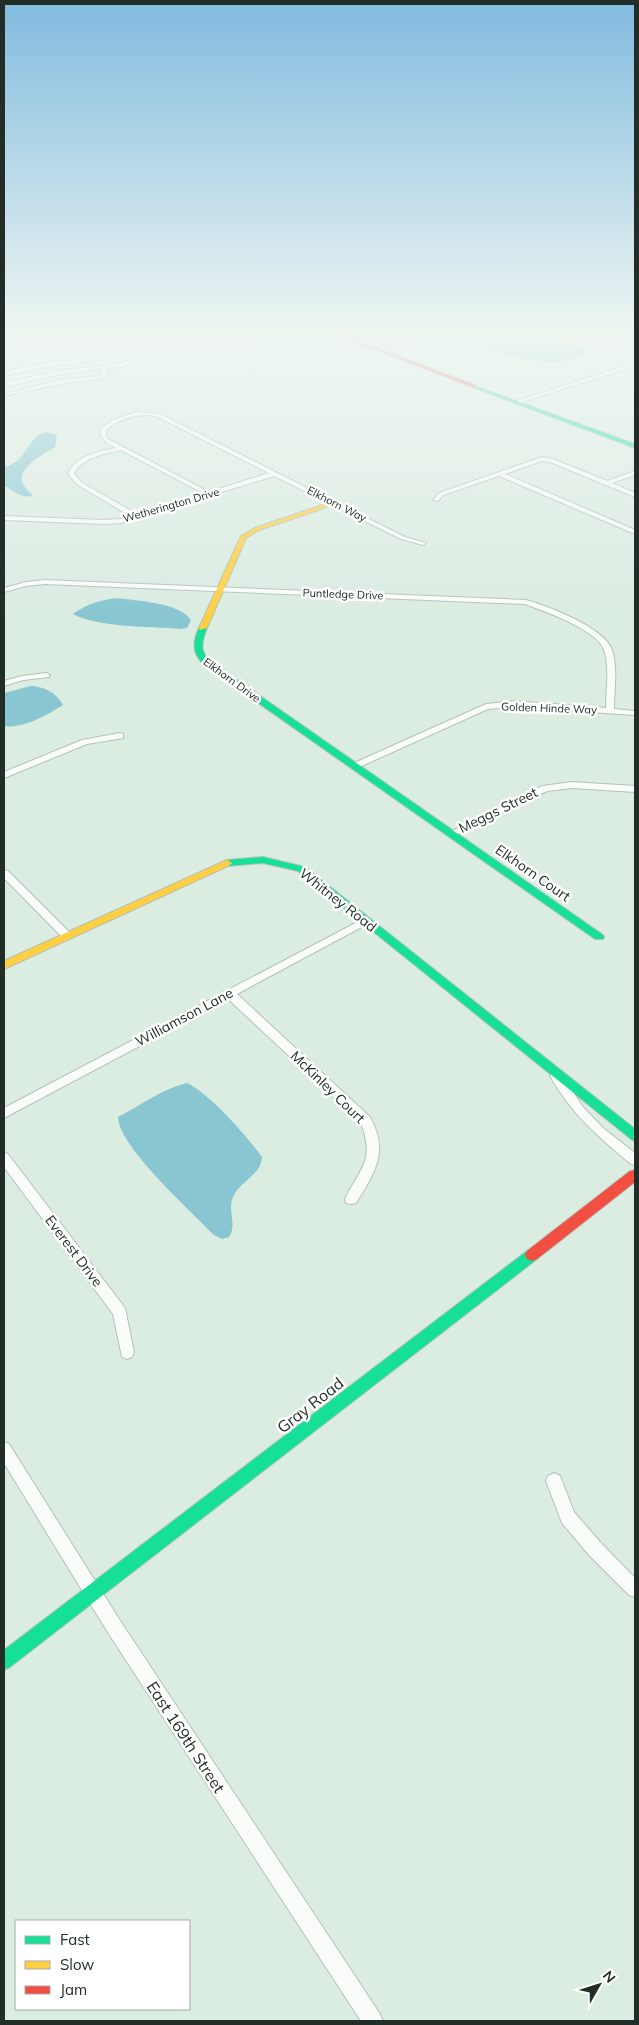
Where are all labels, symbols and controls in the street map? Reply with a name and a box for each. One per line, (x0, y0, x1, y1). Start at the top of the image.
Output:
street label: Elkhorn Way (305, 483, 369, 525)
street label: Wetherington Drive (121, 485, 221, 525)
street label: Puntledge Drive (302, 586, 384, 602)
street label: Elkhorn Drive (201, 655, 263, 705)
street label: Golden Hinde Way (501, 699, 597, 717)
street label: Meggs Street (455, 783, 541, 837)
street label: Elkhorn Court (492, 841, 574, 906)
street label: Whitney Road (296, 864, 380, 936)
street label: Williamson Lane (132, 984, 236, 1050)
street label: McKinley Court (287, 1047, 369, 1127)
street label: Everest Drive (41, 1212, 107, 1290)
street label: Gray Road (273, 1373, 347, 1437)
street label: East 169th Street (143, 1678, 230, 1797)
legend (15, 1920, 190, 2010)
text: Fast (60, 1930, 90, 1949)
text: Slow (60, 1955, 94, 1974)
north arrow (574, 1960, 624, 2010)
text: N (599, 1967, 619, 1987)
text: Jam (60, 1980, 87, 1999)

